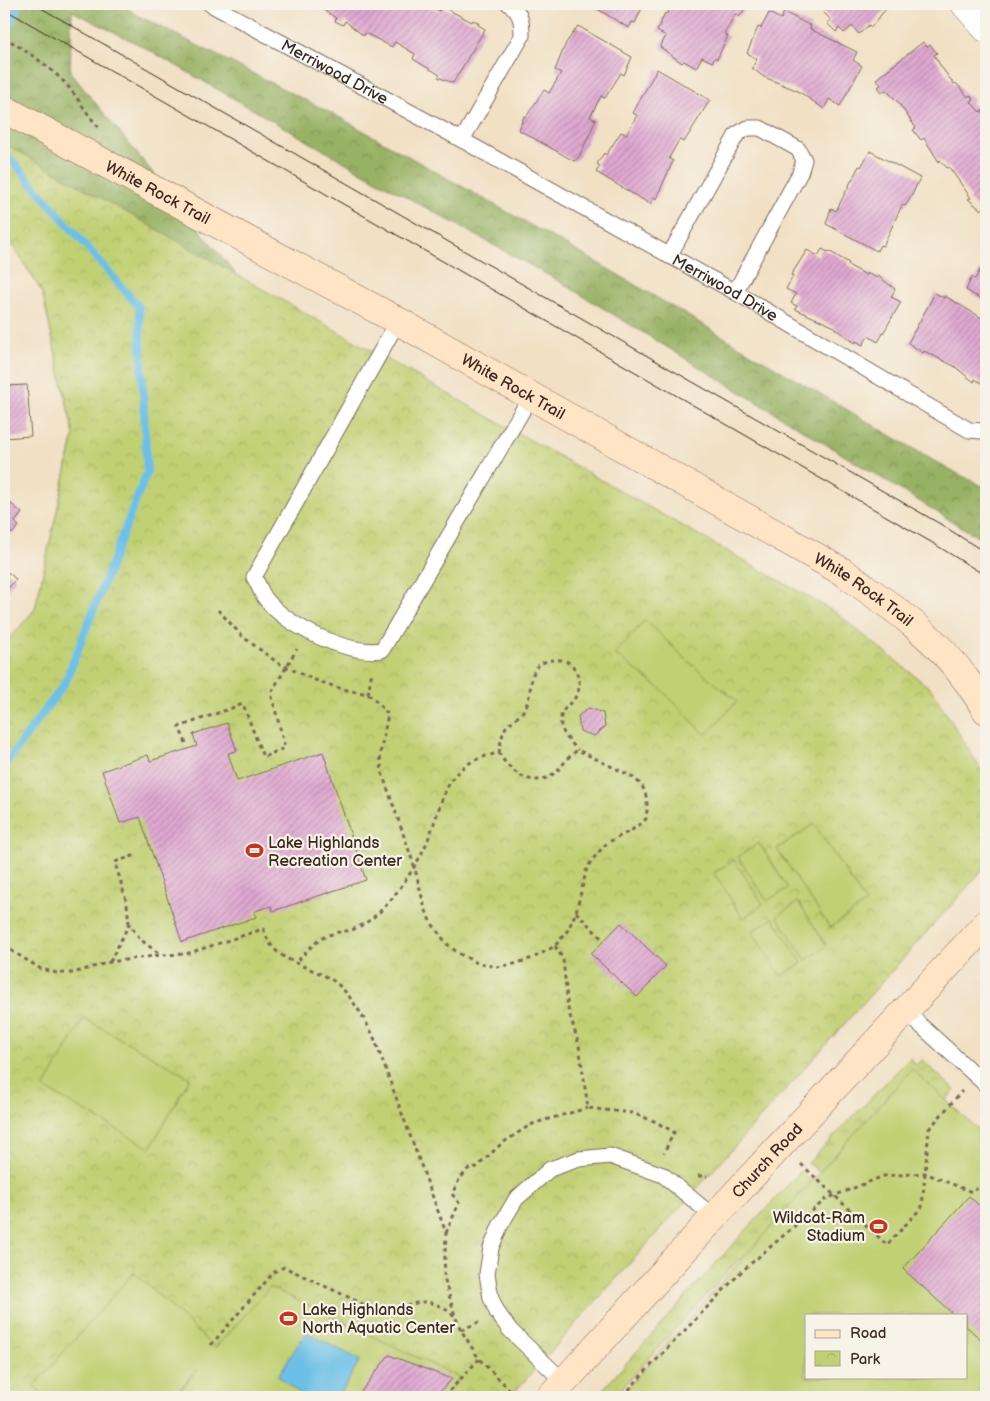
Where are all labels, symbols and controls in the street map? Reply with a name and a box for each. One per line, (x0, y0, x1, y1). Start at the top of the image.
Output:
street label: Merriwood Drive (278, 36, 391, 110)
street label: White Rock Trail (102, 157, 213, 229)
street label: Merriwood Drive (668, 251, 781, 326)
street label: White Rock Trail (457, 351, 568, 424)
street label: White Rock Trail (810, 550, 916, 631)
place label: Lake Highlands Recreation Center (268, 834, 402, 871)
sports icon: Lake Highlands Recreation Center (244, 841, 264, 861)
street label: Church Road (729, 1120, 807, 1202)
place label: Wildcat-Ram Stadium (773, 1209, 865, 1246)
sports icon: Wildcat-Ram Stadium (869, 1216, 889, 1236)
place label: Lake Highlands North Aquatic Center (302, 1301, 455, 1338)
sports icon: Lake Highlands North Aquatic Center (278, 1308, 298, 1328)
legend (805, 1314, 968, 1378)
text: Road (850, 1324, 886, 1343)
text: Park (850, 1350, 881, 1369)

